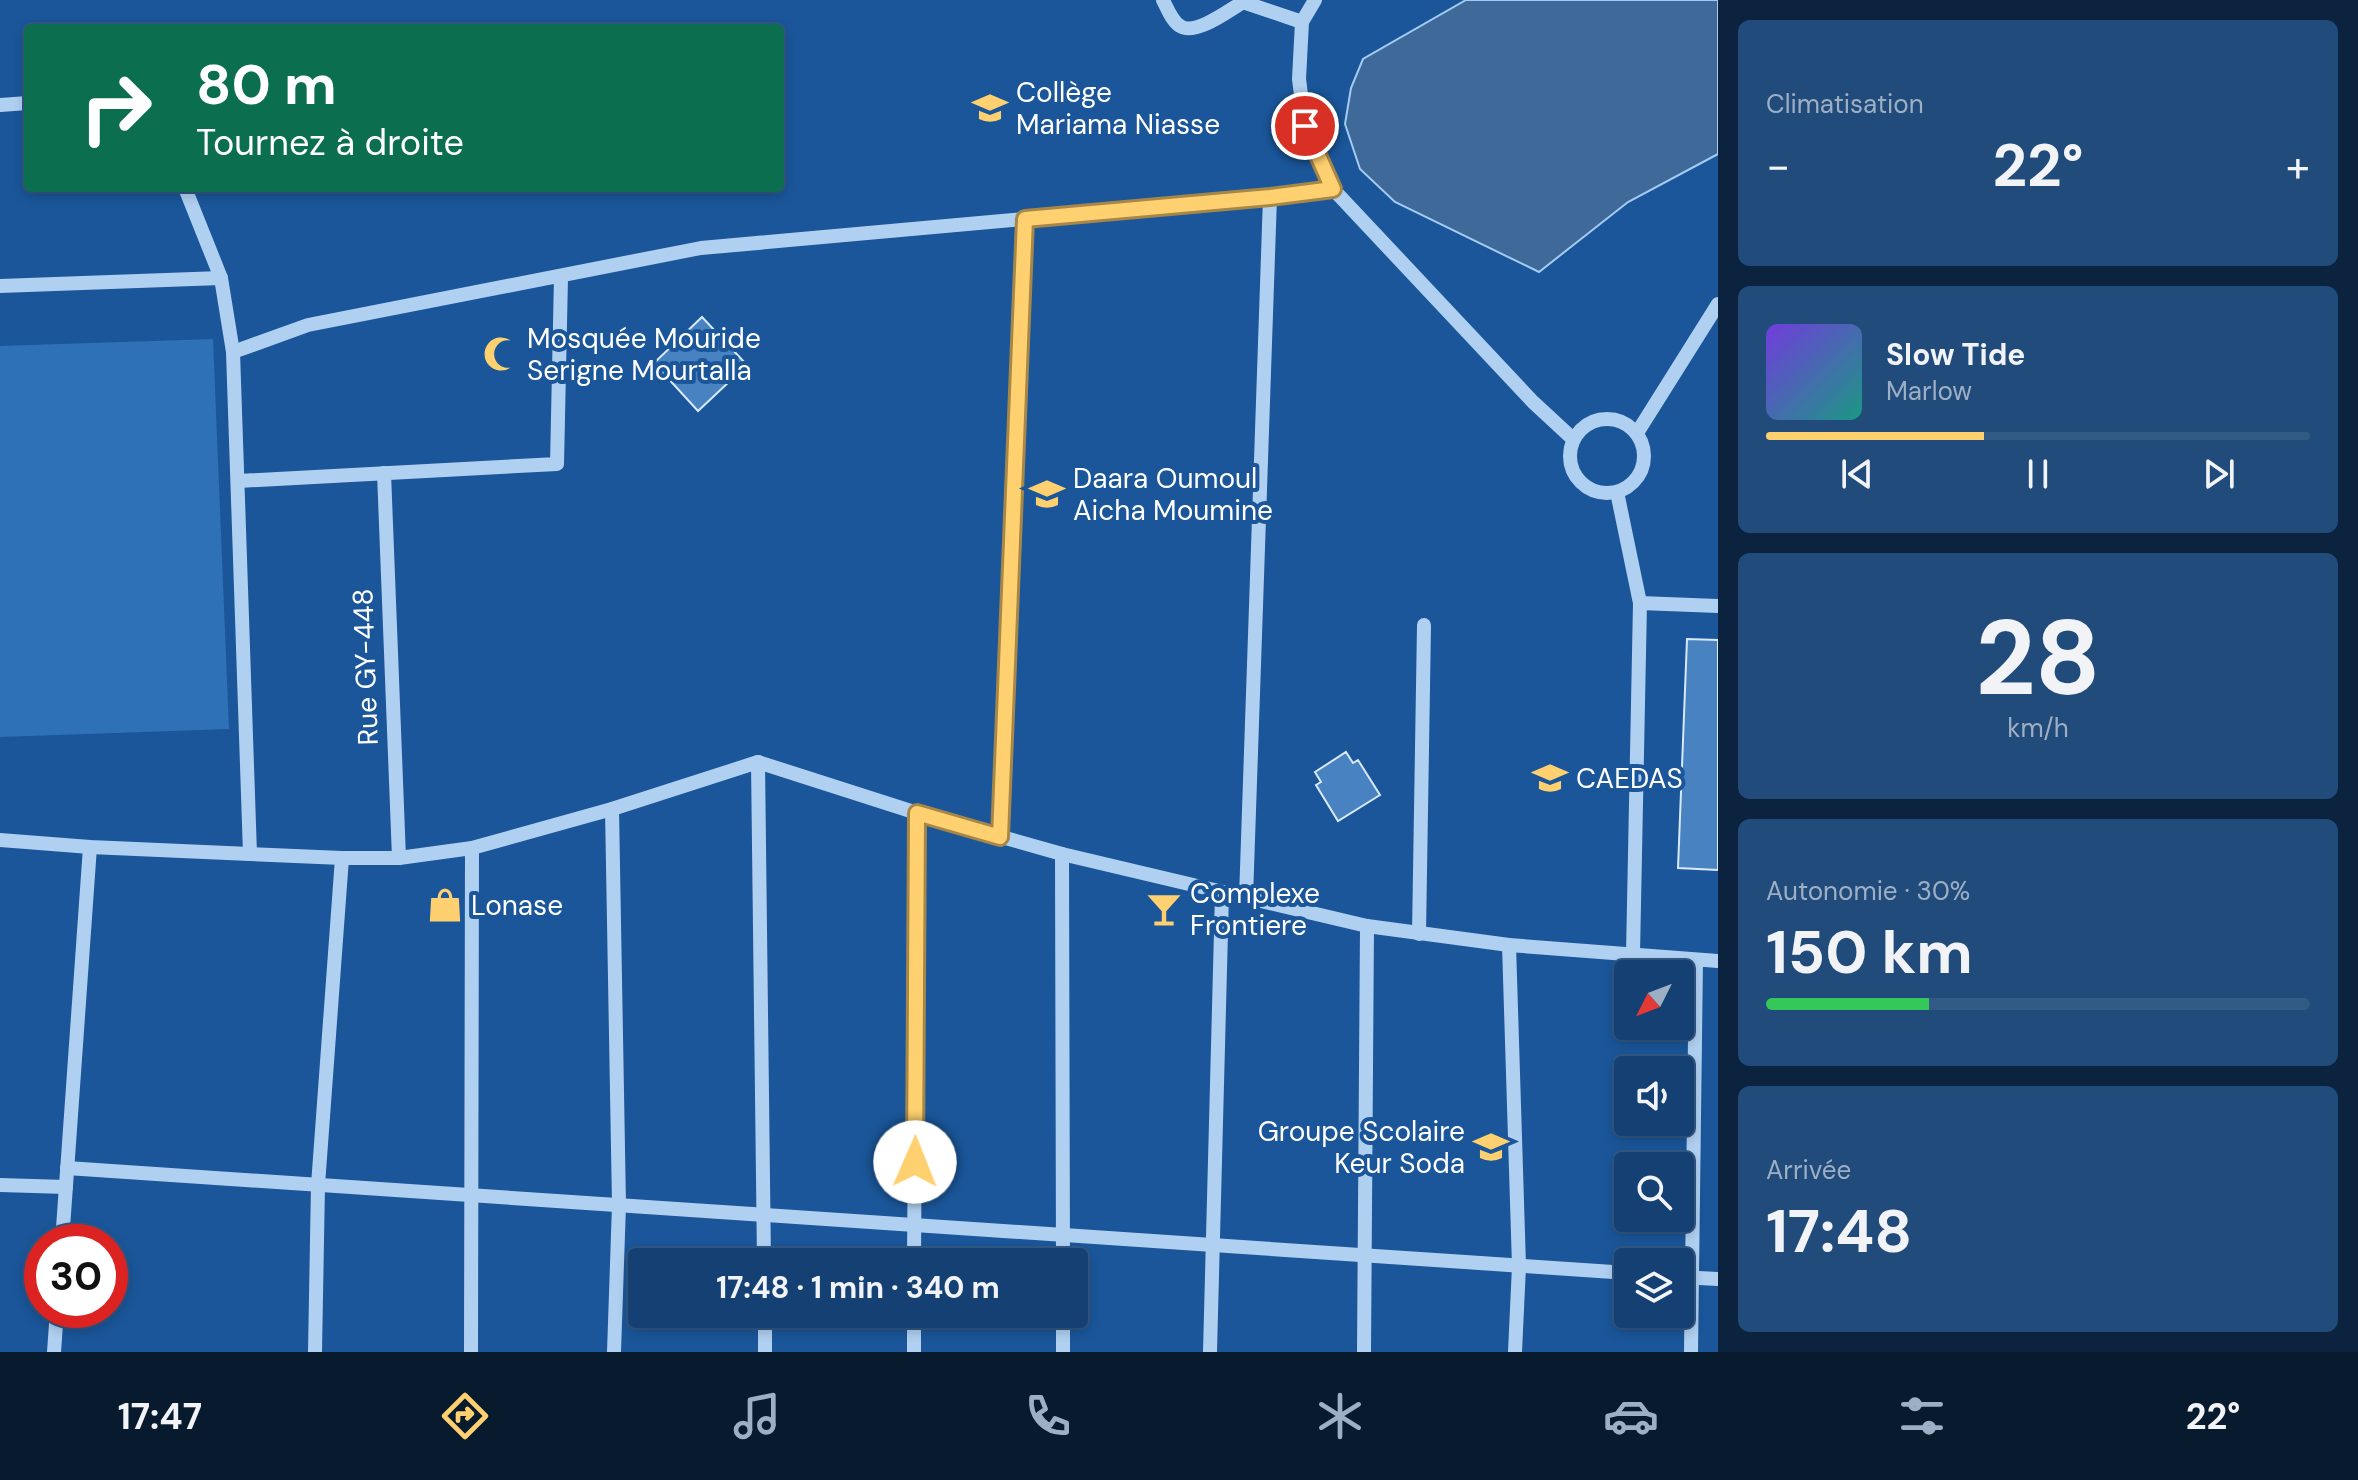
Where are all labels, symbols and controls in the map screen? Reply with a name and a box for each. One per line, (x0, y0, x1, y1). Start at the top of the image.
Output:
text: 80 m (196, 48, 337, 121)
icon: right (64, 56, 168, 160)
place label: Collège Mariama Niasse (1016, 74, 1220, 143)
text: Climatisation (1766, 87, 1924, 121)
school or university icon: Collège Mariama Niasse (971, 89, 1009, 127)
pin (1271, 92, 1339, 160)
icon: arrive (1283, 104, 1327, 148)
text: Tournez à droite (196, 119, 464, 166)
text: 22° (1992, 126, 2084, 205)
text: − (1766, 137, 1790, 195)
text: + (2286, 137, 2310, 195)
place label: Mosquée Mouride Serigne Mourtalla (527, 320, 761, 389)
mosque icon: Mosquée Mouride Serigne Mourtalla (482, 335, 520, 373)
text: Slow Tide (1886, 335, 2025, 374)
text: Marlow (1886, 374, 1972, 408)
icon: previous (1835, 452, 1879, 496)
icon: pause (2016, 452, 2060, 496)
icon: next (2197, 452, 2241, 496)
place label: Daara Oumoul Aicha Moumine (1073, 460, 1273, 529)
school or university icon: Daara Oumoul Aicha Moumine (1028, 475, 1066, 513)
street label: Rue GY-448 (344, 588, 387, 746)
text: 28 (1975, 591, 2101, 726)
text: km/h (2007, 711, 2069, 745)
school or university icon: CAEDAS (1531, 759, 1569, 797)
place label: CAEDAS (1576, 760, 1683, 797)
text: Autonomie · 30% (1766, 874, 1970, 908)
place label: Complexe Frontiere (1190, 875, 1320, 944)
shop icon: Lonase (426, 886, 464, 924)
place label: Lonase (471, 887, 563, 924)
bar icon: Complexe Frontiere (1145, 890, 1183, 928)
text: 150 km (1766, 913, 1973, 992)
north arrow (1614, 960, 1694, 1040)
map controls (1614, 960, 1694, 1328)
button: sound (1614, 1056, 1694, 1136)
place label: Groupe Scolaire Keur Soda (1258, 1113, 1465, 1182)
position arrow (873, 1120, 957, 1204)
school or university icon: Groupe Scolaire Keur Soda (1472, 1128, 1510, 1166)
button: search (1614, 1152, 1694, 1232)
text: Arrivée (1766, 1153, 1851, 1187)
text: 17:48 (1766, 1192, 1912, 1271)
speed limit sign: 30 (24, 1224, 128, 1328)
button: layers (1614, 1248, 1694, 1328)
text: 17:48 · 1 min · 340 m (716, 1268, 1000, 1307)
icon: directions (437, 1388, 493, 1444)
icon: music (729, 1388, 785, 1444)
icon: phone (1020, 1388, 1076, 1444)
icon: climate (1312, 1388, 1368, 1444)
icon: car (1603, 1388, 1659, 1444)
icon: filters (1894, 1388, 1950, 1444)
text: 17:47 (118, 1393, 202, 1440)
text: 22° (2186, 1393, 2240, 1440)

